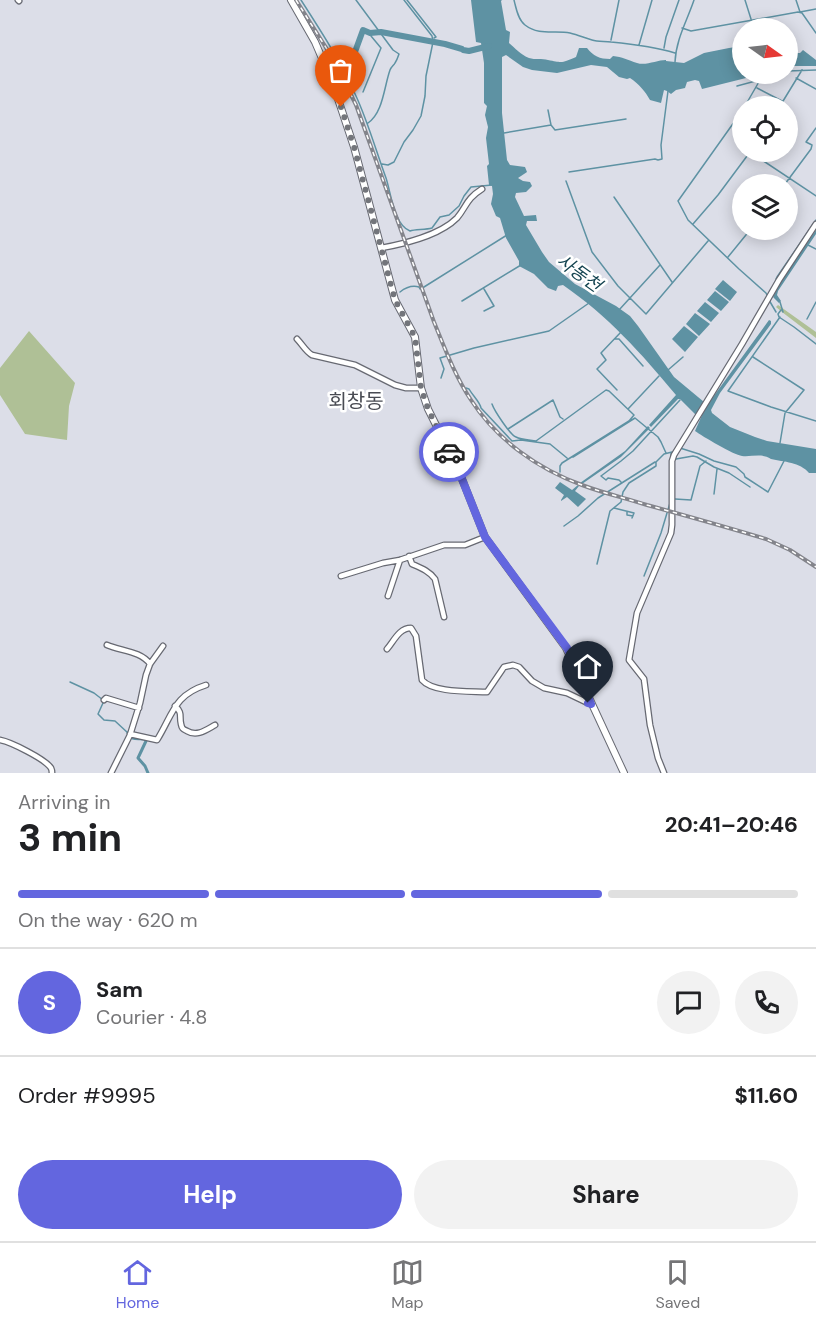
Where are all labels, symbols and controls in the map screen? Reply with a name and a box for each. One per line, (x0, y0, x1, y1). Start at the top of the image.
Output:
north arrow (732, 18, 798, 84)
map controls (732, 18, 798, 240)
pin (315, 45, 366, 107)
icon: bag (324, 54, 357, 87)
button: locate (732, 96, 798, 162)
button: layers (732, 174, 798, 240)
water label: 사동천 (552, 249, 608, 299)
district label: 회창동 (328, 388, 384, 414)
courier (419, 422, 479, 482)
icon: car (433, 436, 466, 469)
pin (562, 641, 613, 703)
icon: home (571, 650, 604, 683)
text: Arriving in (18, 789, 110, 815)
text: 20:41–20:46 (665, 810, 798, 839)
text: 3 min (18, 812, 122, 863)
text: On the way · 620 m (18, 907, 198, 933)
button: chat (657, 971, 720, 1034)
button: phone (735, 971, 798, 1034)
text: Sam (96, 975, 143, 1004)
text: S (43, 988, 56, 1017)
text: Courier · 4.8 (96, 1004, 207, 1030)
text: Order #9995 (18, 1081, 156, 1110)
text: $11.60 (734, 1081, 798, 1110)
button: Help (18, 1160, 402, 1229)
button: Share (414, 1160, 798, 1229)
tab: Home (116, 1256, 159, 1313)
tab: Map (391, 1256, 424, 1313)
tab: Saved (655, 1256, 700, 1313)

